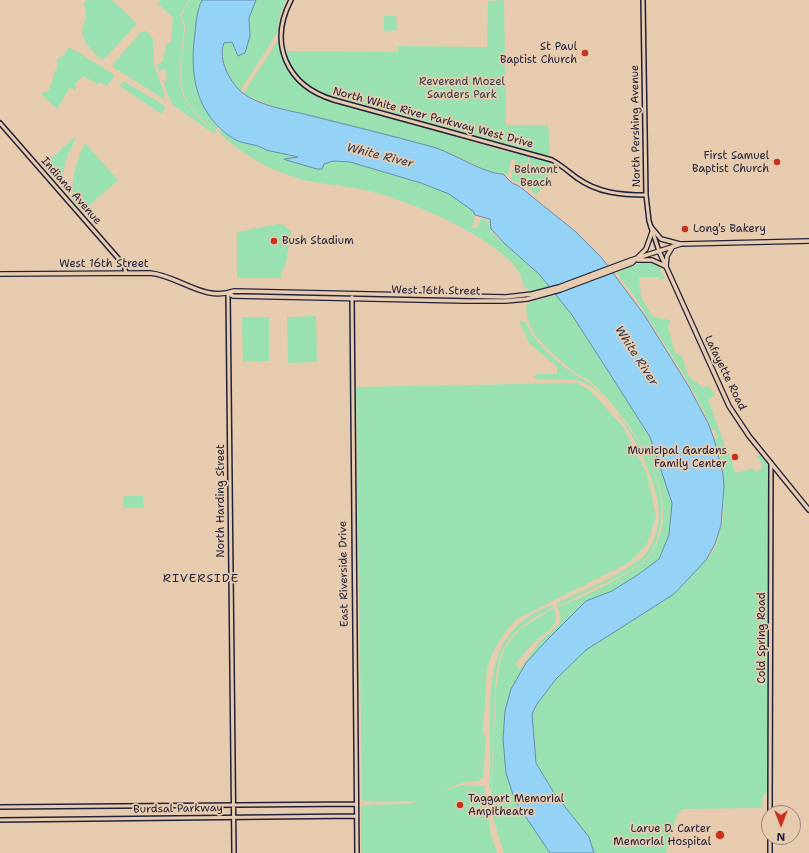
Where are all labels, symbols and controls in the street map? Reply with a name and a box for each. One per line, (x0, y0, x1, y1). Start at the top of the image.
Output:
place label: St Paul Baptist Church (500, 40, 577, 66)
marker: St Paul Baptist Church (580, 48, 590, 58)
street label: North Pershing Avenue (628, 65, 644, 187)
park label: Reverend Mozel Sanders Park (419, 75, 505, 101)
street label: North White River Parkway West Drive (331, 85, 535, 151)
water label: White River (345, 141, 415, 171)
place label: First Samuel Baptist Church (692, 149, 769, 175)
street label: Indiana Avenue (38, 154, 104, 228)
marker: First Samuel Baptist Church (772, 157, 782, 167)
park label: Belmont Beach (514, 163, 558, 189)
place label: Long's Bakery (693, 222, 766, 236)
marker: Long's Bakery (680, 224, 690, 234)
place label: Bush Stadium (282, 234, 354, 248)
marker: Bush Stadium (269, 236, 279, 246)
street label: West 16th Street (59, 257, 149, 271)
street label: West 16th Street (391, 284, 481, 298)
water label: White River (611, 323, 661, 389)
street label: Lafayette Road (701, 333, 749, 413)
street label: North Harding Street (214, 444, 228, 558)
place label: Municipal Gardens Family Center (627, 444, 727, 470)
marker: Municipal Gardens Family Center (730, 452, 740, 462)
street label: East Riverside Drive (336, 521, 352, 627)
district label: RIVERSIDE (163, 572, 239, 586)
street label: Cold Spring Road (755, 592, 769, 684)
place label: Taggart Memorial Ampitheatre (468, 792, 564, 818)
marker: Taggart Memorial Ampitheatre (455, 800, 465, 810)
street label: Burdsal Parkway (133, 802, 223, 816)
north arrow (761, 805, 801, 845)
place label: Larue D. Carter Memorial Hospital (613, 822, 711, 848)
marker: Larue D. Carter Memorial Hospital (714, 829, 726, 841)
text: N (777, 829, 785, 844)

